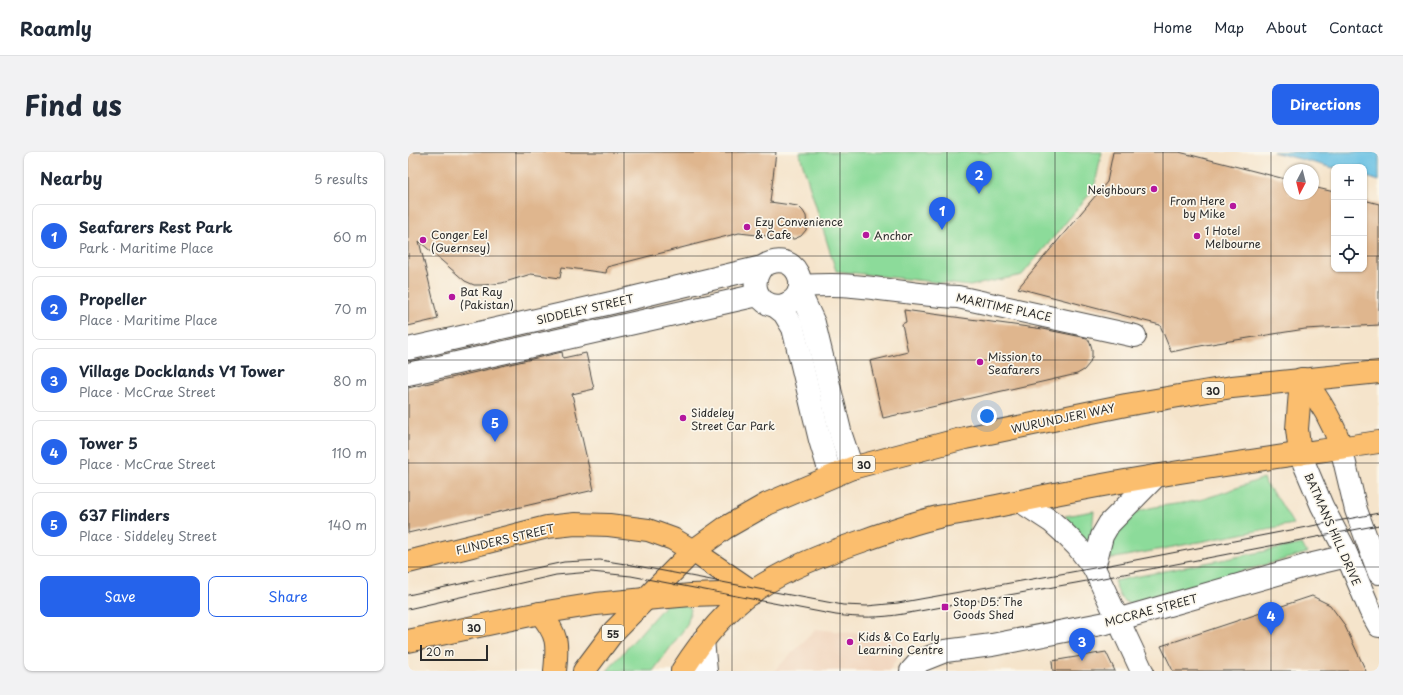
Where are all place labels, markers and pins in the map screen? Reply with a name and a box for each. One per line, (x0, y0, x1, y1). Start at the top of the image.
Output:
pin: 2 (966, 161, 992, 194)
place label: Neighbours (1087, 181, 1146, 198)
marker: Neighbours (1149, 184, 1159, 194)
place label: From Here by Mike (1170, 192, 1225, 222)
pin: 1 (929, 197, 955, 230)
marker: From Here by Mike (1228, 201, 1238, 211)
place label: Ezy Convenience & Cafe (755, 213, 843, 243)
marker: Ezy Convenience & Cafe (742, 222, 752, 232)
place label: 1 Hotel Melbourne (1205, 222, 1261, 252)
place label: Conger Eel (Guernsey) (431, 226, 490, 256)
place label: Anchor (874, 227, 913, 244)
marker: Anchor (861, 230, 871, 240)
marker: 1 Hotel Melbourne (1192, 231, 1202, 241)
marker: Conger Eel (Guernsey) (418, 235, 428, 245)
place label: Bat Ray (Pakistan) (460, 283, 514, 313)
marker: Bat Ray (Pakistan) (447, 292, 457, 302)
place label: Mission to Seafarers (988, 348, 1042, 378)
marker: Mission to Seafarers (975, 357, 985, 367)
place label: Siddeley Street Car Park (691, 404, 775, 434)
pin: 5 (482, 409, 508, 442)
marker: Siddeley Street Car Park (678, 413, 688, 423)
place label: Stop D5: The Goods Shed (953, 593, 1023, 623)
marker: Stop D5: The Goods Shed (940, 602, 950, 612)
pin: 4 (1258, 602, 1284, 635)
place label: Kids & Co Early Learning Centre (858, 628, 943, 658)
pin: 3 (1069, 628, 1095, 661)
marker: Kids & Co Early Learning Centre (845, 637, 855, 647)

